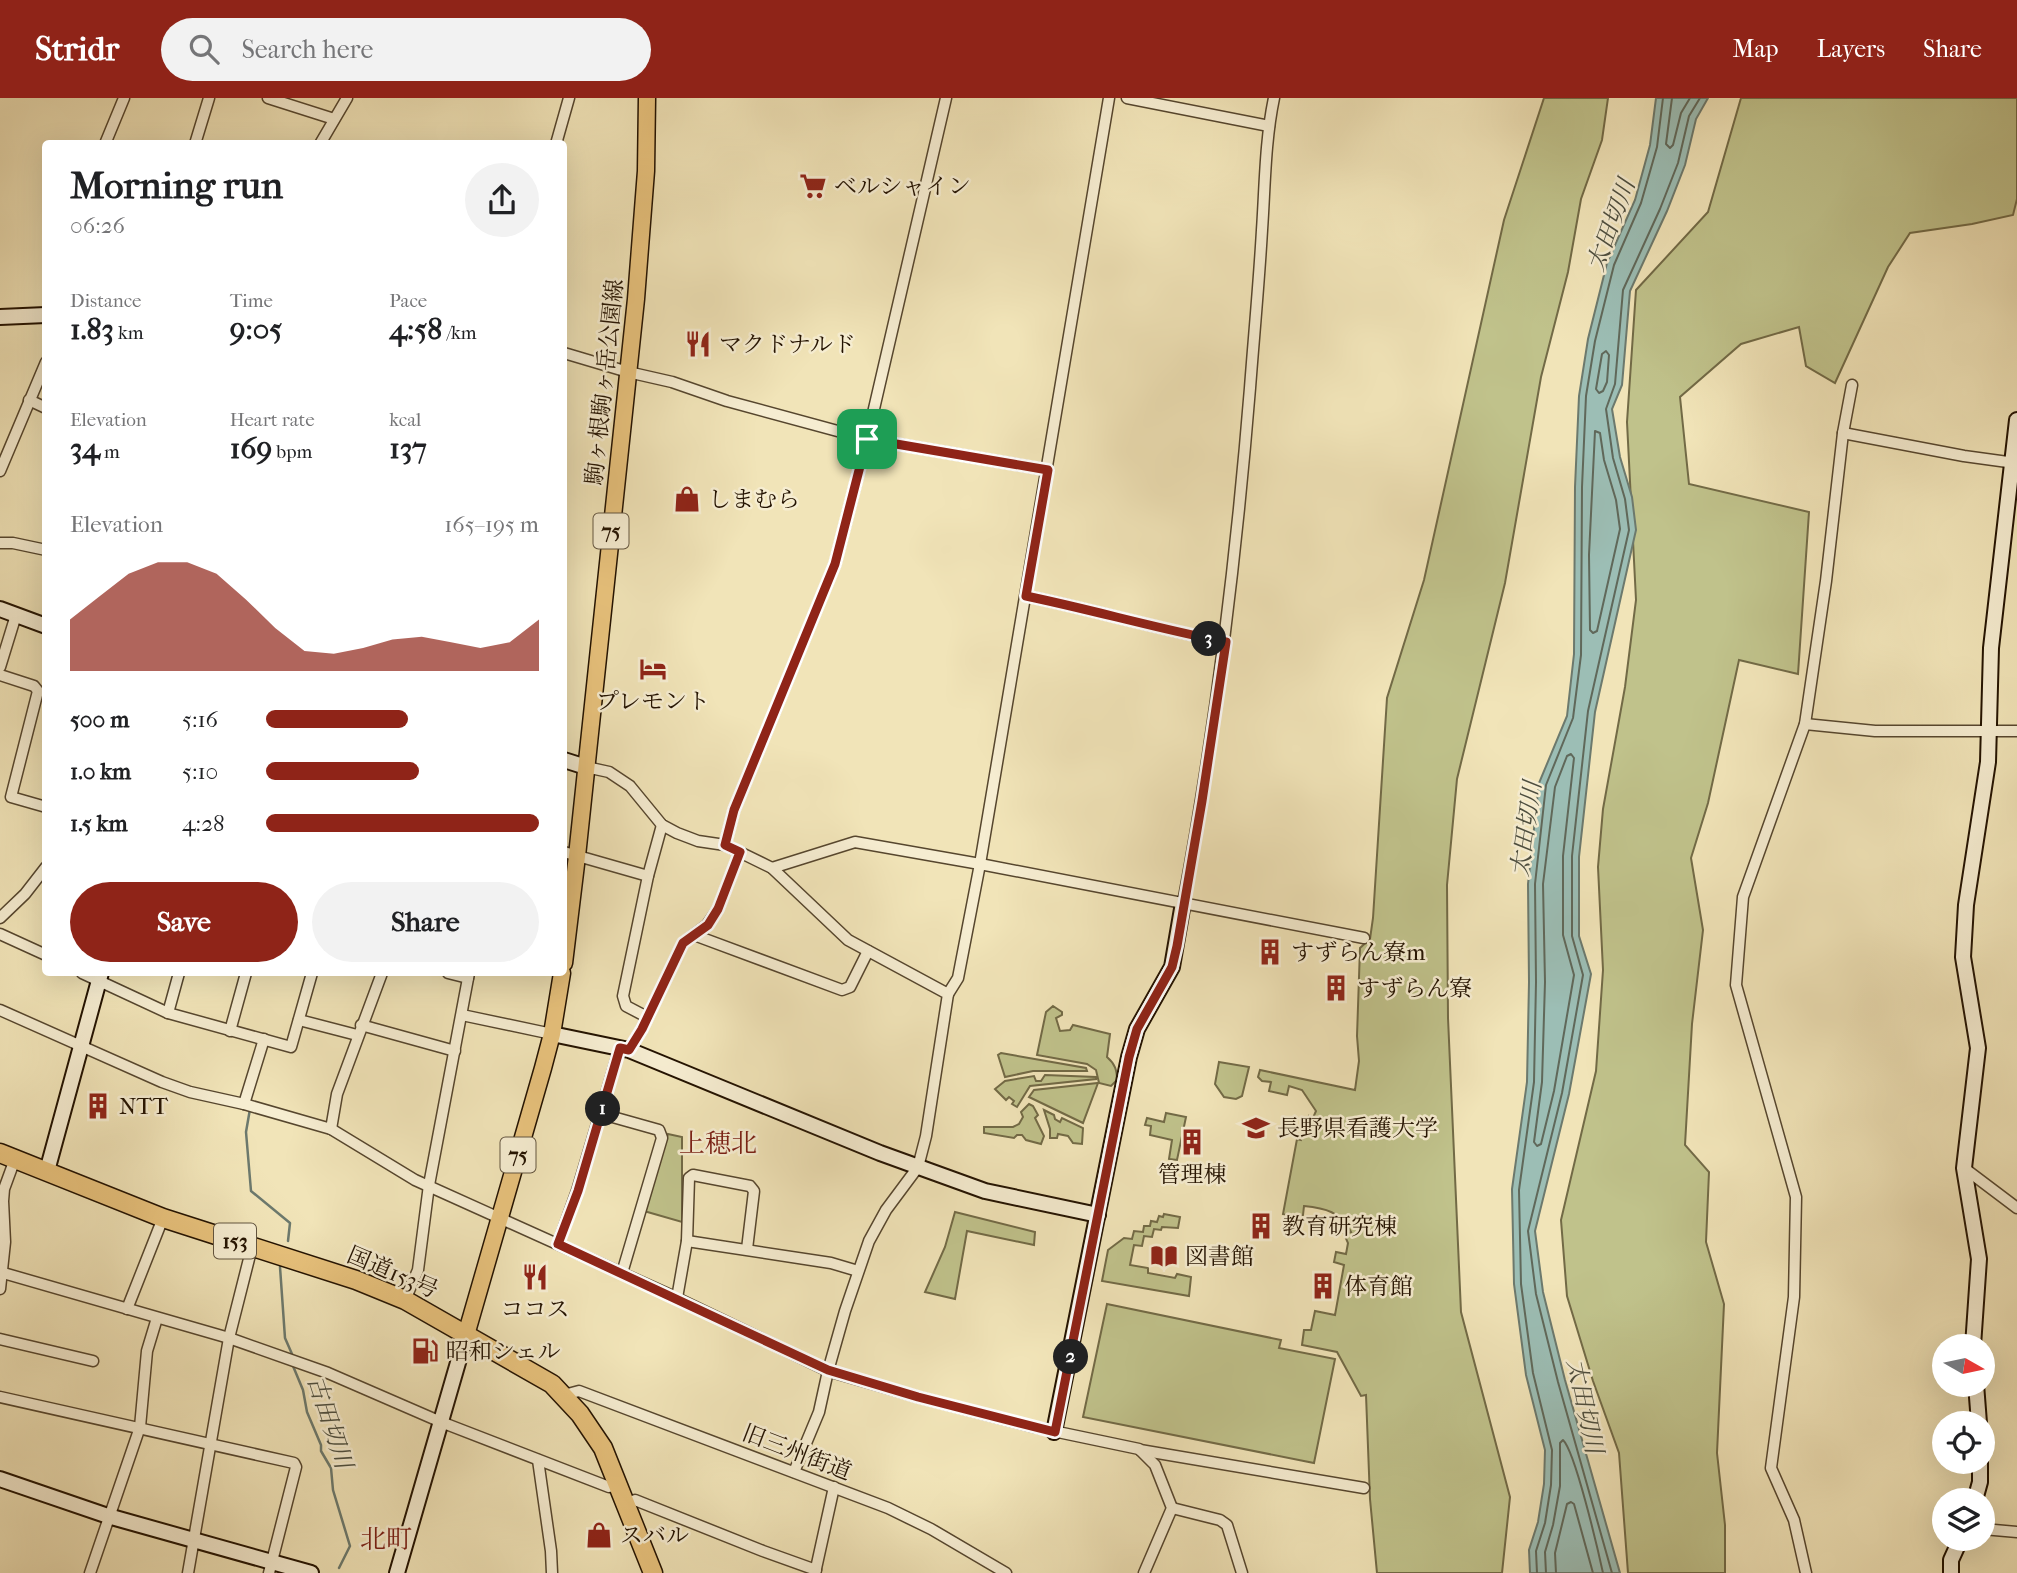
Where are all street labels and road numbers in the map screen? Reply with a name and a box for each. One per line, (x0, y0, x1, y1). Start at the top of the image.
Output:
street label: 駒ヶ根駒ヶ岳公園線 (580, 278, 629, 486)
road number: 75 (594, 514, 628, 548)
road number: 75 (500, 1138, 536, 1172)
road number: 153 (214, 1224, 256, 1258)
street label: 国道153号 (343, 1241, 442, 1304)
street label: 旧三州街道 (738, 1419, 855, 1486)

